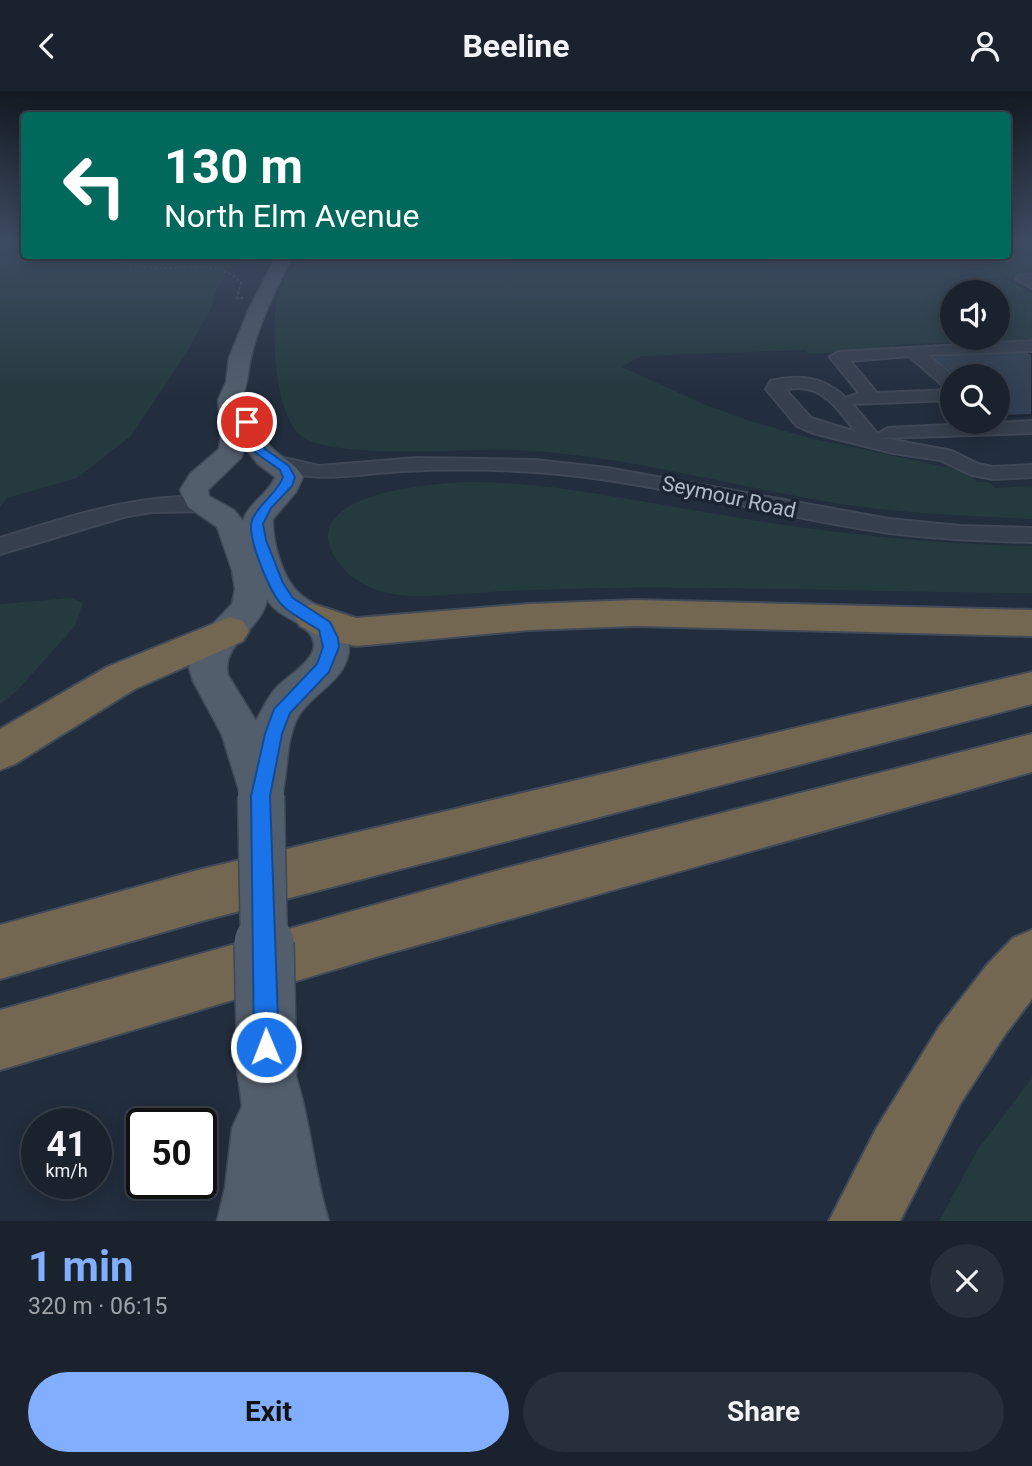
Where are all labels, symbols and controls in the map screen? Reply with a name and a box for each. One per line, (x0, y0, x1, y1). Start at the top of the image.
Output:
icon: back (28, 27, 66, 65)
text: Beeline (462, 27, 570, 65)
icon: person (966, 27, 1004, 65)
text: 130 m (164, 138, 303, 195)
icon: left (49, 140, 140, 231)
text: North Elm Avenue (164, 197, 419, 235)
map controls (940, 280, 1010, 434)
button: sound (940, 280, 1010, 350)
button: search (940, 364, 1010, 434)
pin (217, 392, 277, 452)
icon: arrive (228, 403, 266, 441)
street label: Seymour Road (660, 471, 798, 523)
position arrow (229, 1010, 303, 1084)
speed limit sign: 50 (126, 1108, 217, 1199)
text: 41 (46, 1124, 87, 1165)
text: km/h (45, 1160, 88, 1181)
text: 1 min (28, 1242, 134, 1291)
button: close (930, 1244, 1004, 1318)
text: 320 m · 06:15 (28, 1293, 167, 1320)
button: Exit (28, 1372, 509, 1452)
button: Share (523, 1372, 1004, 1452)

